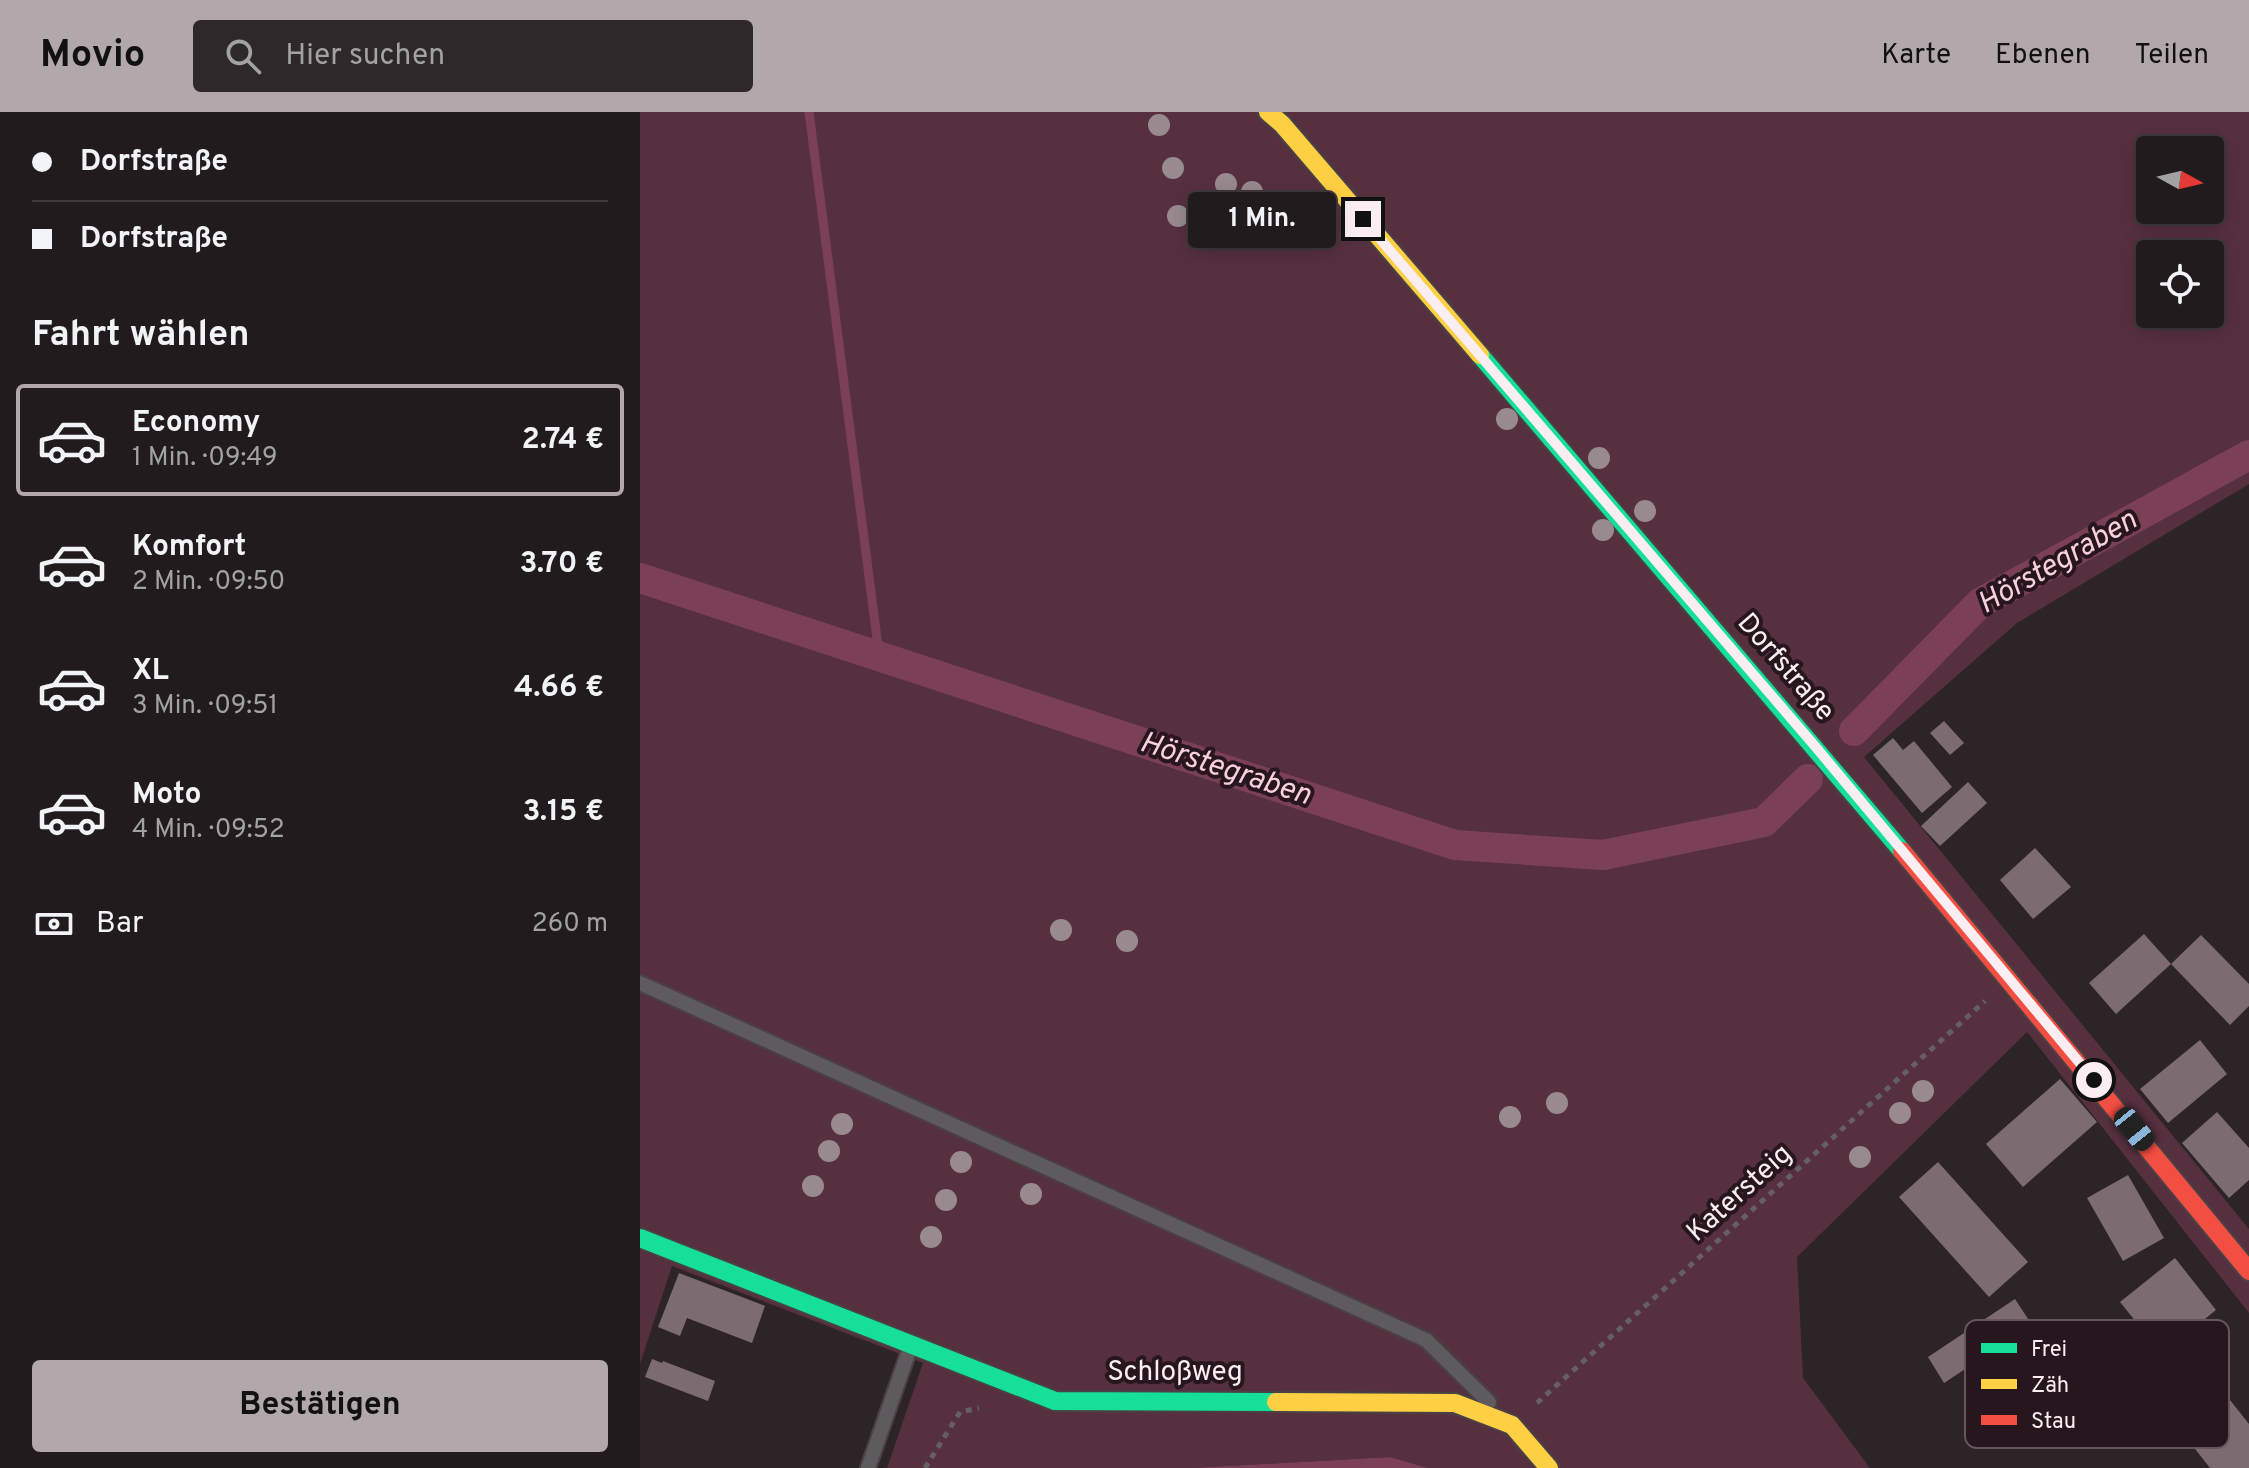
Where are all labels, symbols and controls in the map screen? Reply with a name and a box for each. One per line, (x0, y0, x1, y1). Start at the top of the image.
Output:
search box (193, 20, 753, 92)
text: Movio (40, 32, 145, 81)
icon: search (221, 34, 265, 78)
text: Hier suchen (285, 38, 445, 75)
text: Karte (1881, 38, 1951, 74)
text: Ebenen (1995, 38, 2091, 74)
text: Teilen (2135, 38, 2209, 74)
north arrow (2136, 136, 2224, 224)
map controls (2136, 136, 2224, 328)
text: Dorfstraße (80, 144, 228, 181)
callout: 1 Min. (1187, 191, 1335, 247)
route end (1345, 201, 1381, 237)
text: 1 Min. (1228, 203, 1296, 236)
text: Dorfstraße (80, 221, 228, 258)
button: locate (2136, 240, 2224, 328)
text: Fahrt wählen (32, 313, 250, 359)
icon: car (36, 404, 108, 476)
text: Economy (132, 405, 260, 442)
text: 2.74 € (521, 422, 604, 459)
text: 1 Min. · 09:49 (132, 442, 278, 475)
water label: Hörstegraben (1972, 503, 2144, 623)
icon: car (36, 528, 108, 600)
text: Komfort (132, 529, 246, 566)
text: 3.70 € (520, 546, 604, 583)
text: 2 Min. · 09:50 (132, 566, 285, 599)
street label: Dorfstraße (1728, 606, 1842, 730)
icon: car (36, 652, 108, 724)
text: XL (132, 653, 169, 690)
text: 4.66 € (514, 670, 604, 707)
text: 3 Min. · 09:51 (132, 690, 278, 723)
water label: Hörstegraben (1135, 725, 1315, 815)
icon: car (36, 776, 108, 848)
text: Moto (132, 777, 202, 814)
text: 3.15 € (523, 794, 604, 831)
text: 4 Min. · 09:52 (132, 814, 285, 847)
icon: cash (32, 902, 76, 946)
text: Bar (96, 906, 144, 943)
text: 260 m (532, 908, 608, 941)
route start (2076, 1062, 2112, 1098)
car (2110, 1103, 2158, 1155)
street label: Katersteig (1680, 1137, 1800, 1251)
legend (1965, 1320, 2229, 1448)
text: Frei (2031, 1337, 2067, 1364)
street label: Schloßweg (1107, 1355, 1243, 1391)
button: Bestätigen (32, 1360, 608, 1452)
text: Zäh (2031, 1373, 2069, 1400)
text: Stau (2031, 1409, 2076, 1436)

